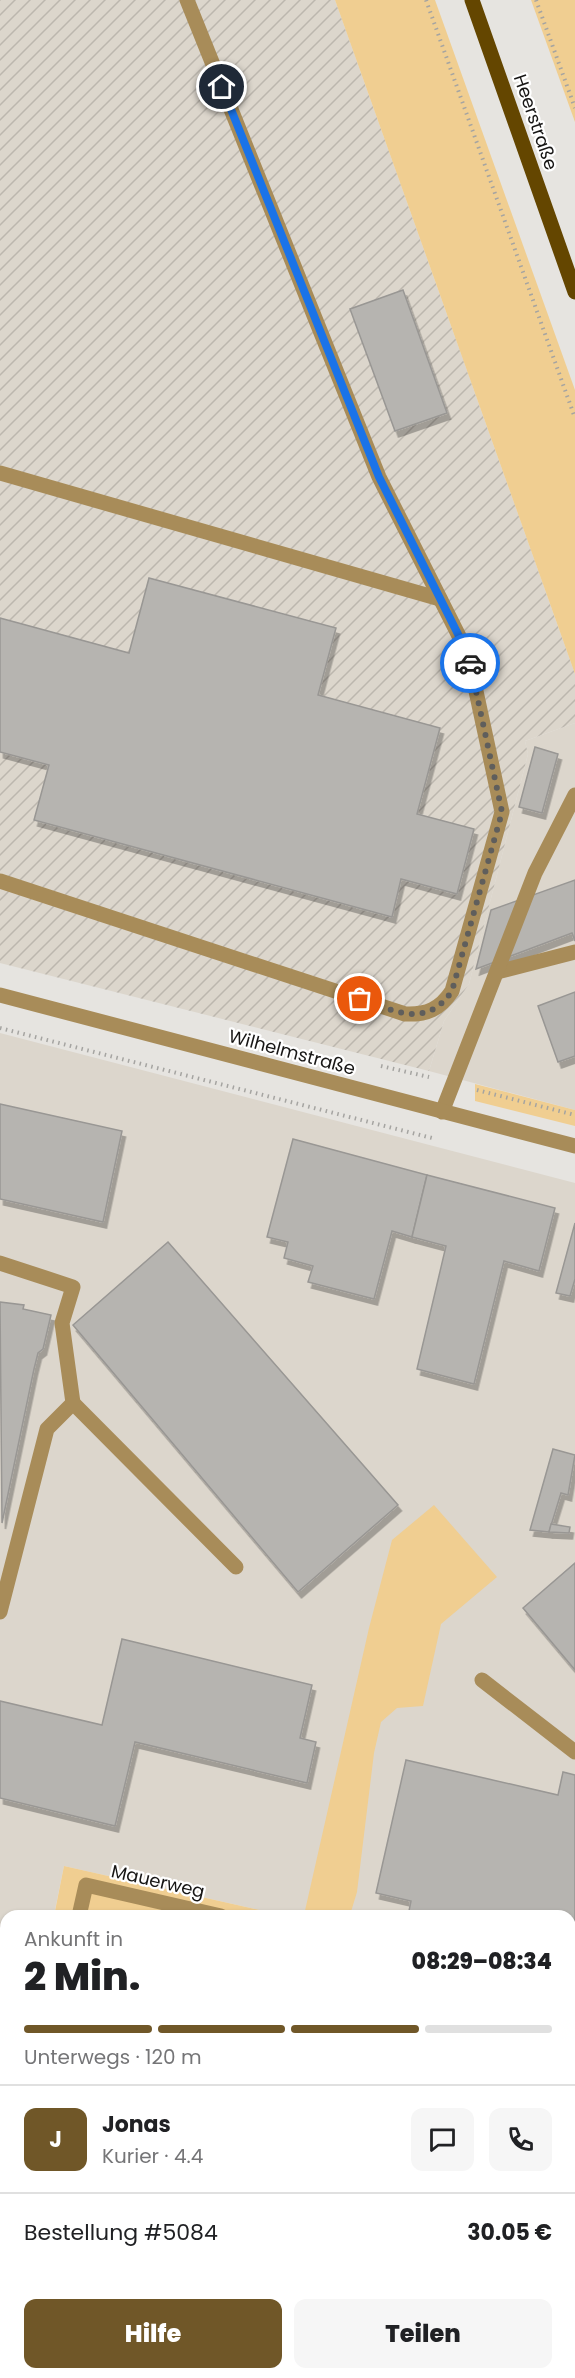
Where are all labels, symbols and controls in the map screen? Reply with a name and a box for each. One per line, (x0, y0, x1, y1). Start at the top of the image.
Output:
pin (196, 61, 247, 112)
icon: home (205, 70, 238, 103)
street label: Heerstraße (508, 71, 564, 173)
courier (440, 633, 500, 693)
icon: car (454, 647, 487, 680)
pin (334, 973, 385, 1024)
icon: bag (343, 982, 376, 1015)
street label: Wilhelmstraße (226, 1023, 358, 1081)
street label: Mauerweg (109, 1858, 207, 1904)
text: Ankunft in (24, 1925, 123, 1953)
text: 08:29–08:34 (411, 1946, 552, 1977)
text: 2 Min. (24, 1949, 141, 2004)
text: Unterwegs · 120 m (24, 2043, 202, 2071)
button: chat (411, 2108, 474, 2171)
button: phone (489, 2108, 552, 2171)
text: Jonas (102, 2109, 171, 2140)
text: J (49, 2124, 62, 2155)
text: Kurier · 4.4 (102, 2142, 203, 2170)
text: Bestellung #5084 (24, 2217, 218, 2248)
text: 30.05 € (467, 2217, 552, 2248)
button: Hilfe (24, 2299, 282, 2368)
button: Teilen (294, 2299, 552, 2368)

